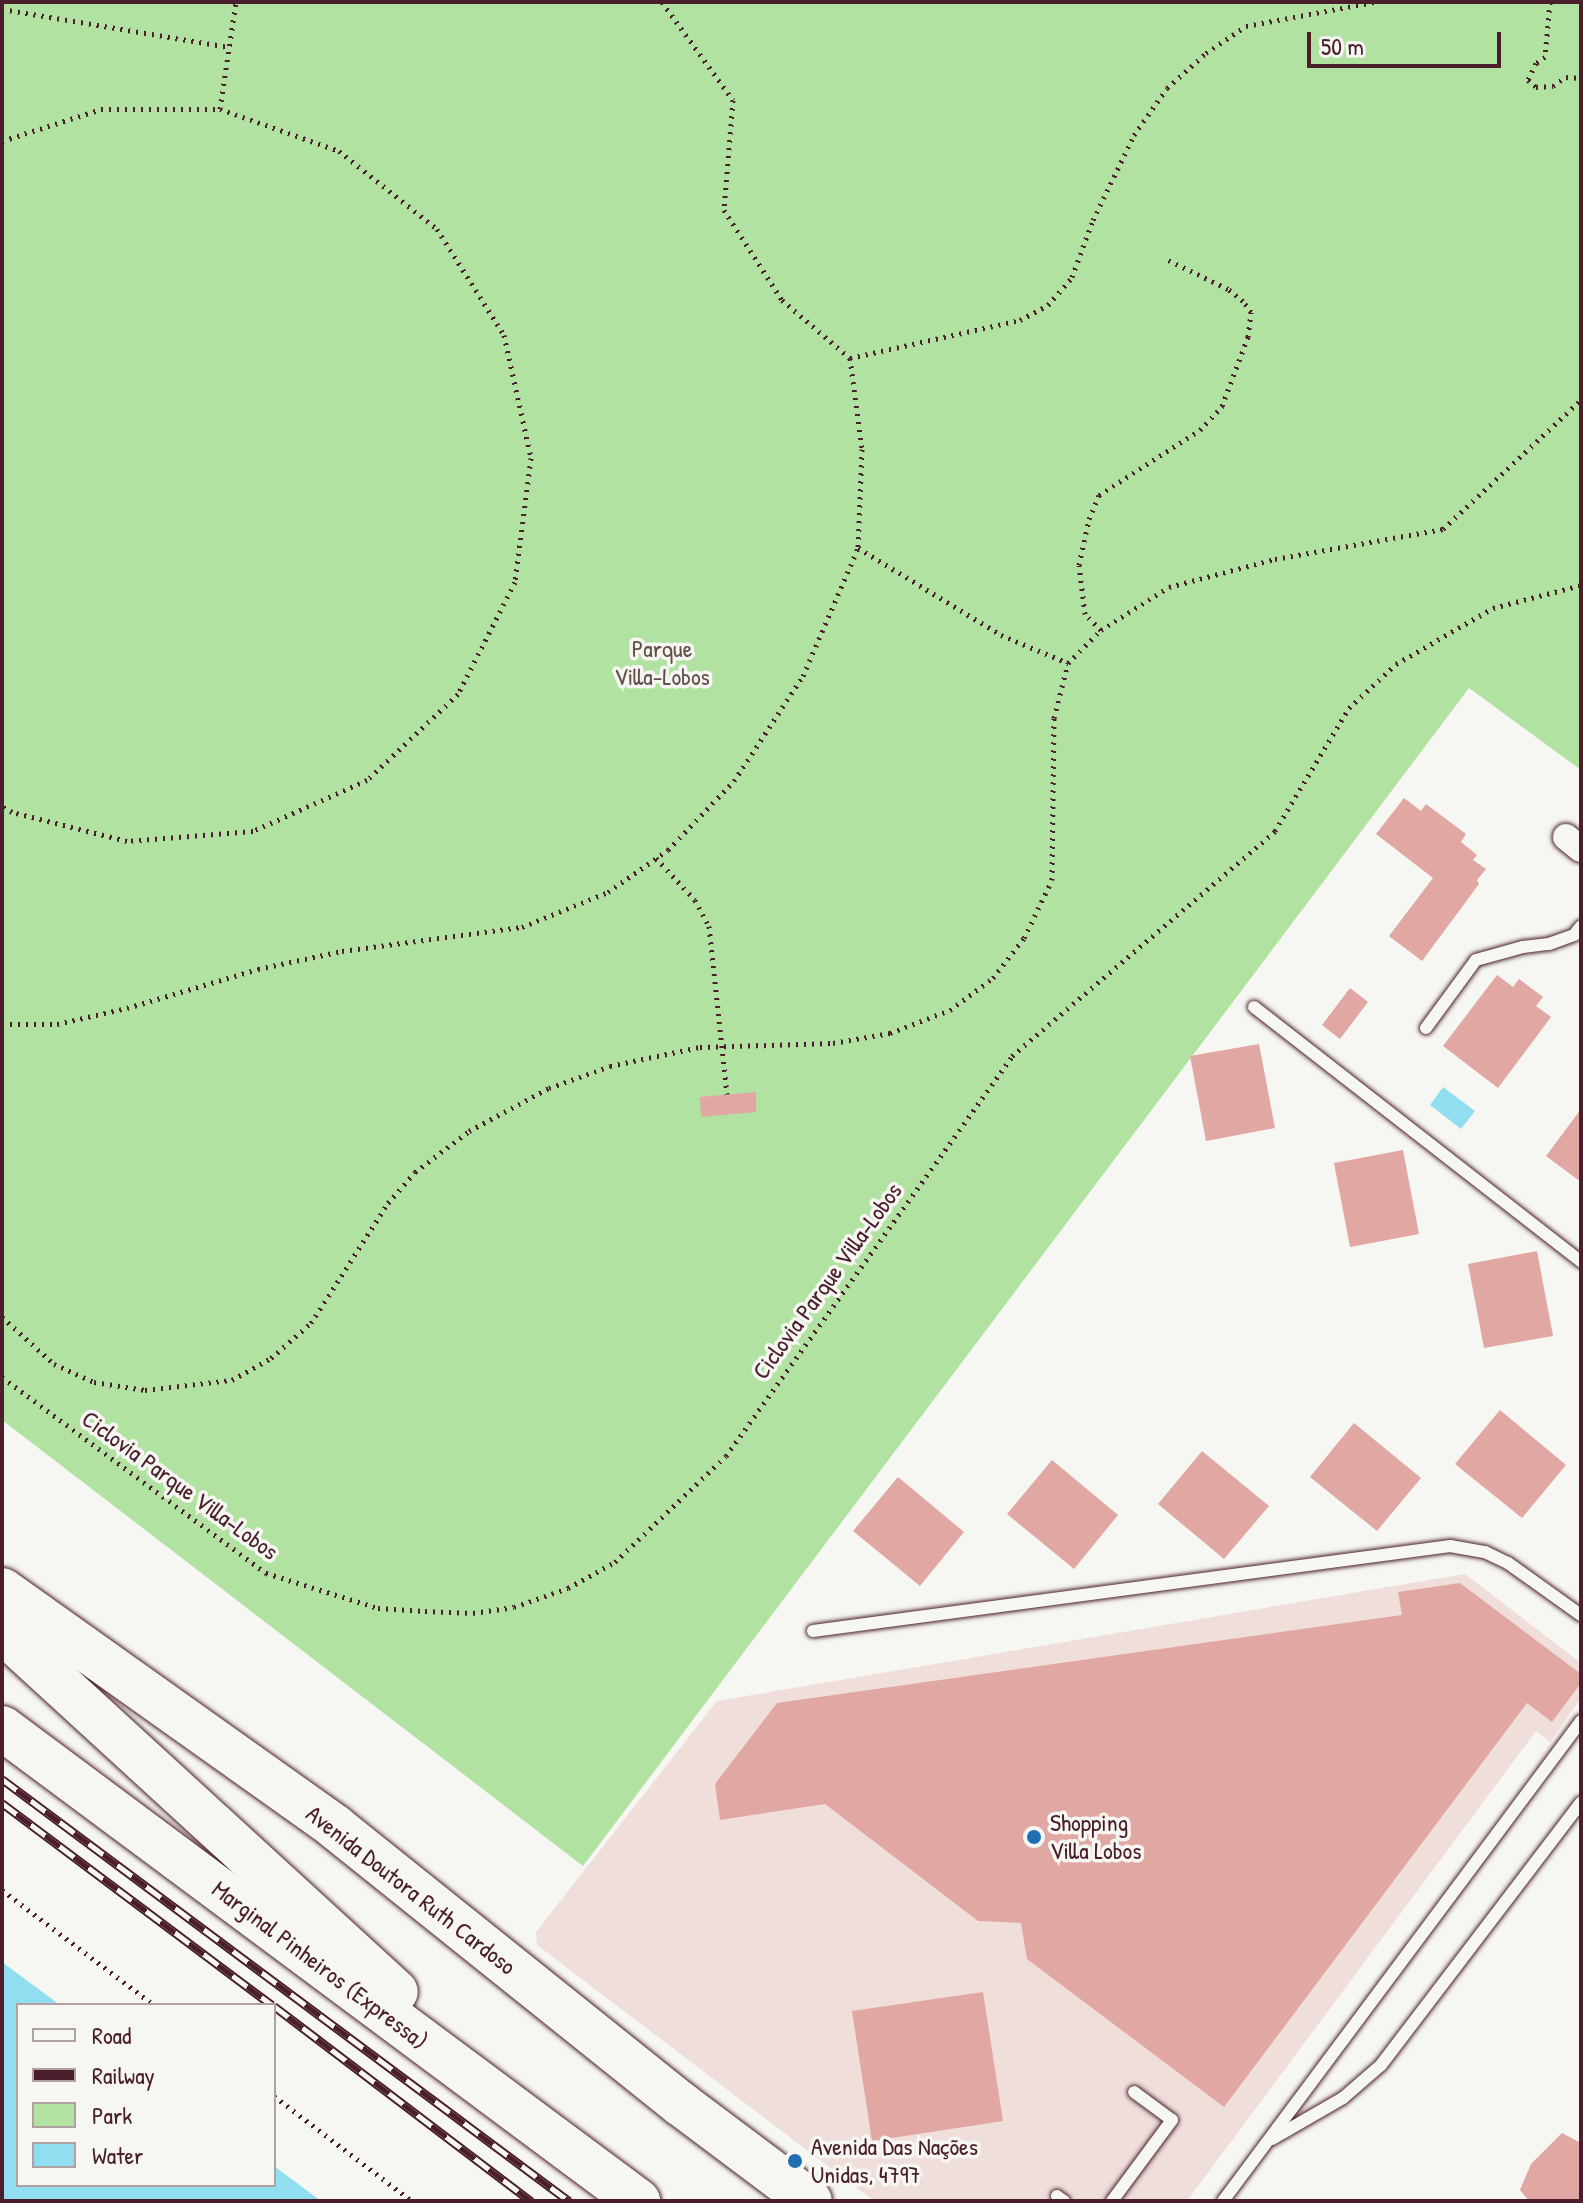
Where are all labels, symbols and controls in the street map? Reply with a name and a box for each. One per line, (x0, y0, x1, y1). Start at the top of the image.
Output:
scale bar (1311, 16, 1505, 66)
text: 50 m (1321, 30, 1364, 62)
park label: Parque Villa-Lobos (614, 635, 710, 691)
street label: Ciclovia Parque Villa-Lobos (746, 1177, 908, 1385)
street label: Ciclovia Parque Villa-Lobos (76, 1404, 284, 1566)
street label: Avenida Doutora Ruth Cardoso (300, 1799, 522, 1981)
place label: Shopping Villa Lobos (1050, 1809, 1142, 1865)
marker: Shopping Villa Lobos (1025, 1828, 1043, 1846)
street label: Marginal Pinheiros (Expressa) (206, 1874, 434, 2056)
legend (16, 2003, 276, 2187)
text: Road (92, 2019, 131, 2051)
text: Railway (92, 2059, 155, 2091)
text: Park (92, 2099, 132, 2131)
place label: Avenida Das Nações Unidas, 4797 (811, 2133, 978, 2189)
text: Water (92, 2139, 143, 2171)
marker: Avenida Das Nações Unidas, 4797 (786, 2152, 804, 2170)

